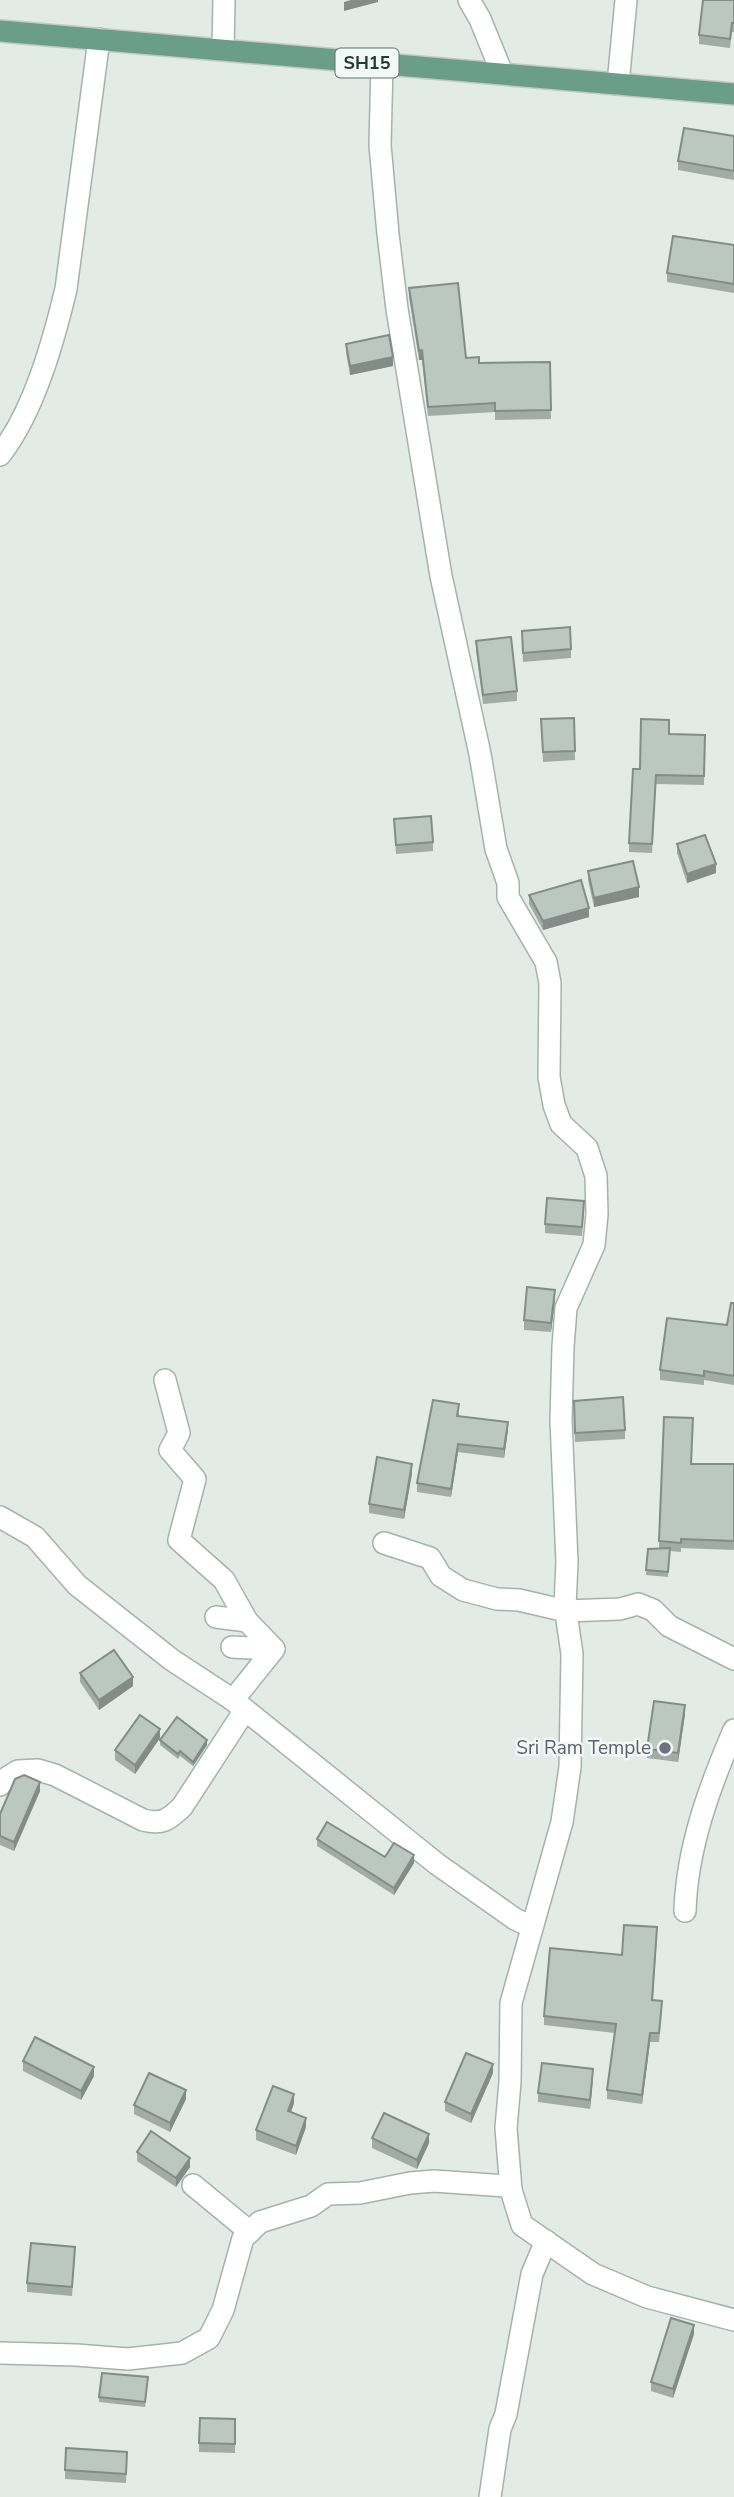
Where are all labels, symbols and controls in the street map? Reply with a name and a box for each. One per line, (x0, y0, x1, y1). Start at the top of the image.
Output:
road number: SH15 (336, 48, 398, 78)
place label: Sri Ram Temple (516, 1735, 651, 1761)
marker: Sri Ram Temple (657, 1740, 673, 1756)

